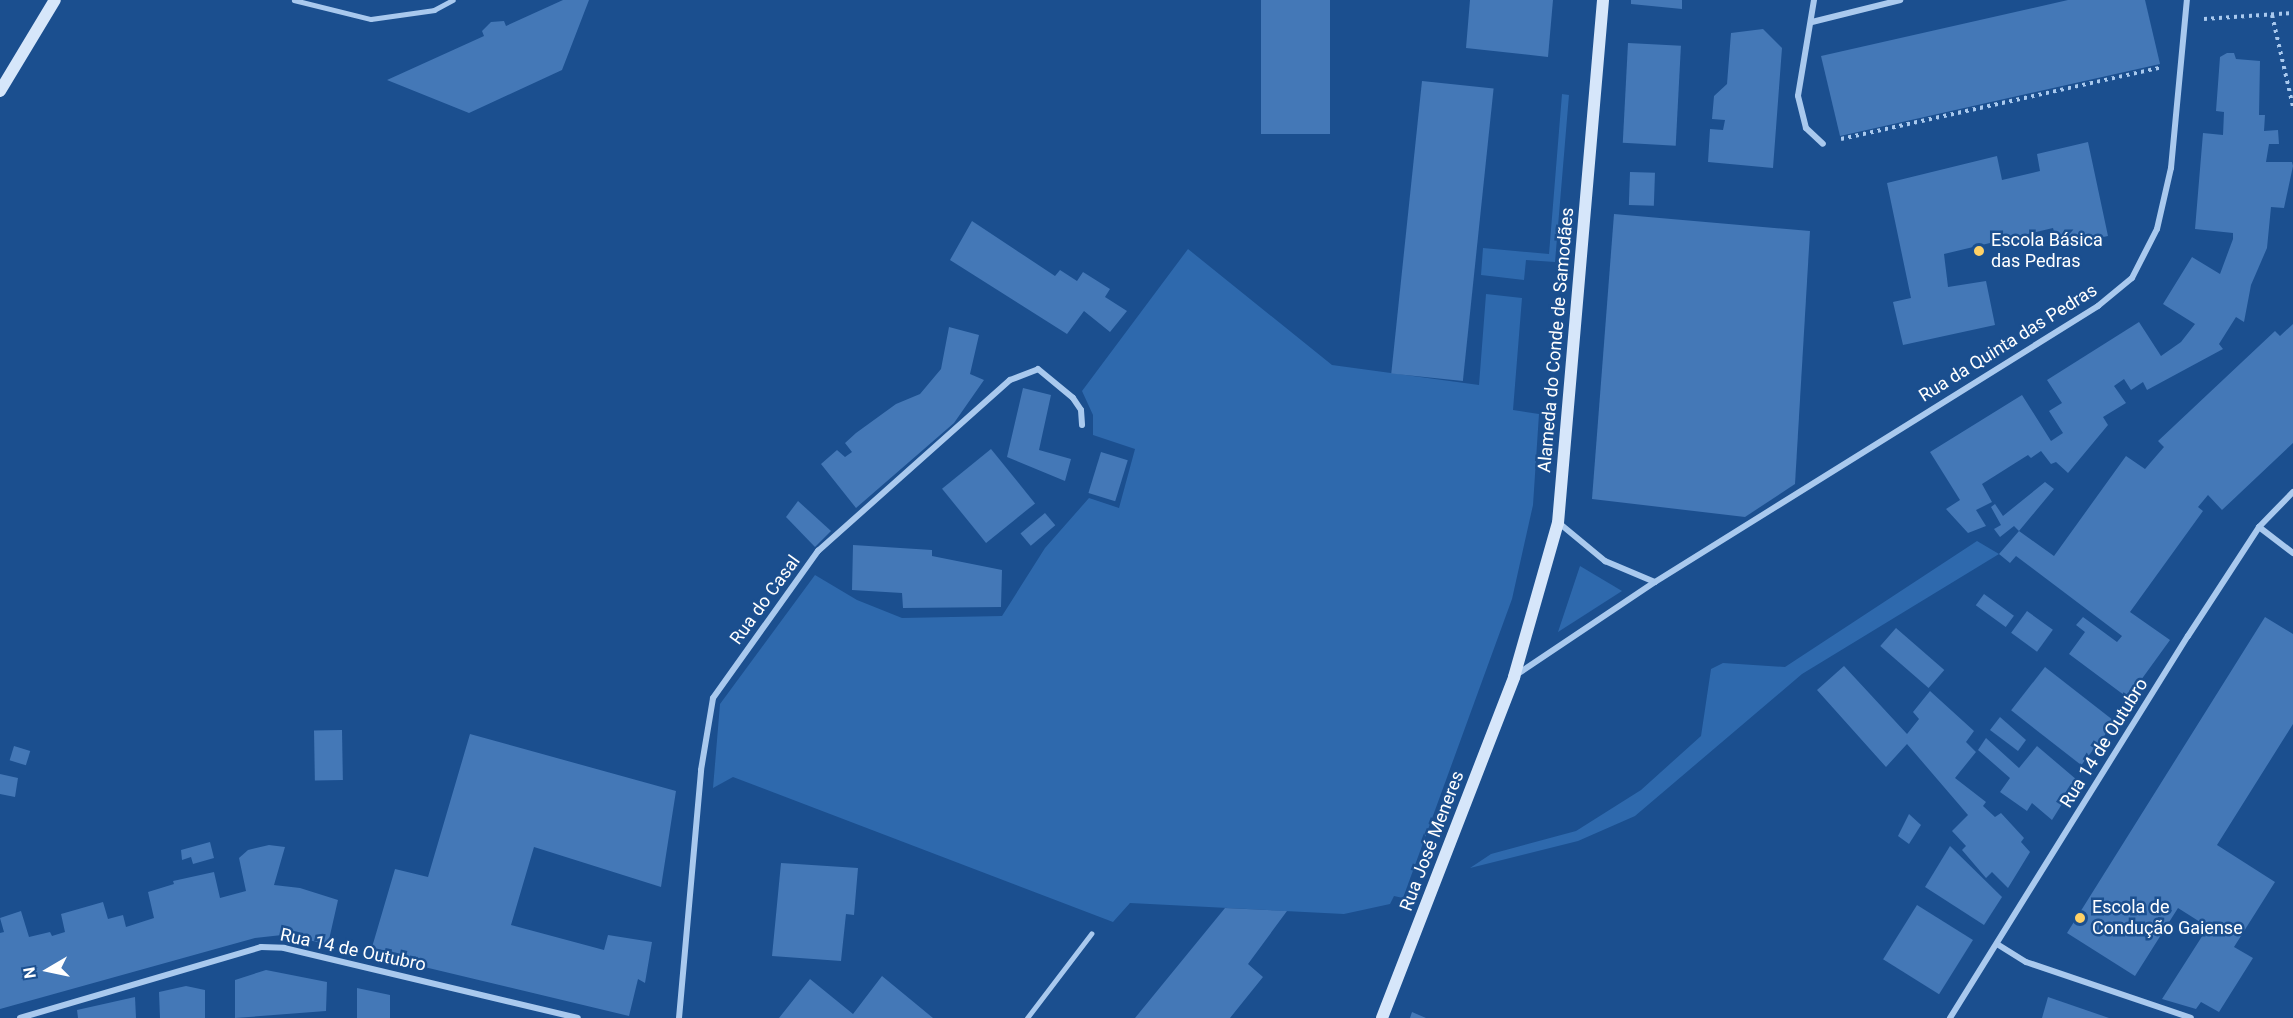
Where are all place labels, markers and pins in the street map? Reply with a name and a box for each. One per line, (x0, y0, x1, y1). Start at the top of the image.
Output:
place label: Escola Básica das Pedras (1991, 230, 2103, 272)
marker: Escola Básica das Pedras (1972, 244, 1986, 258)
place label: Escola de Condução Gaiense (2092, 897, 2243, 940)
marker: Escola de Condução Gaiense (2073, 911, 2087, 925)

